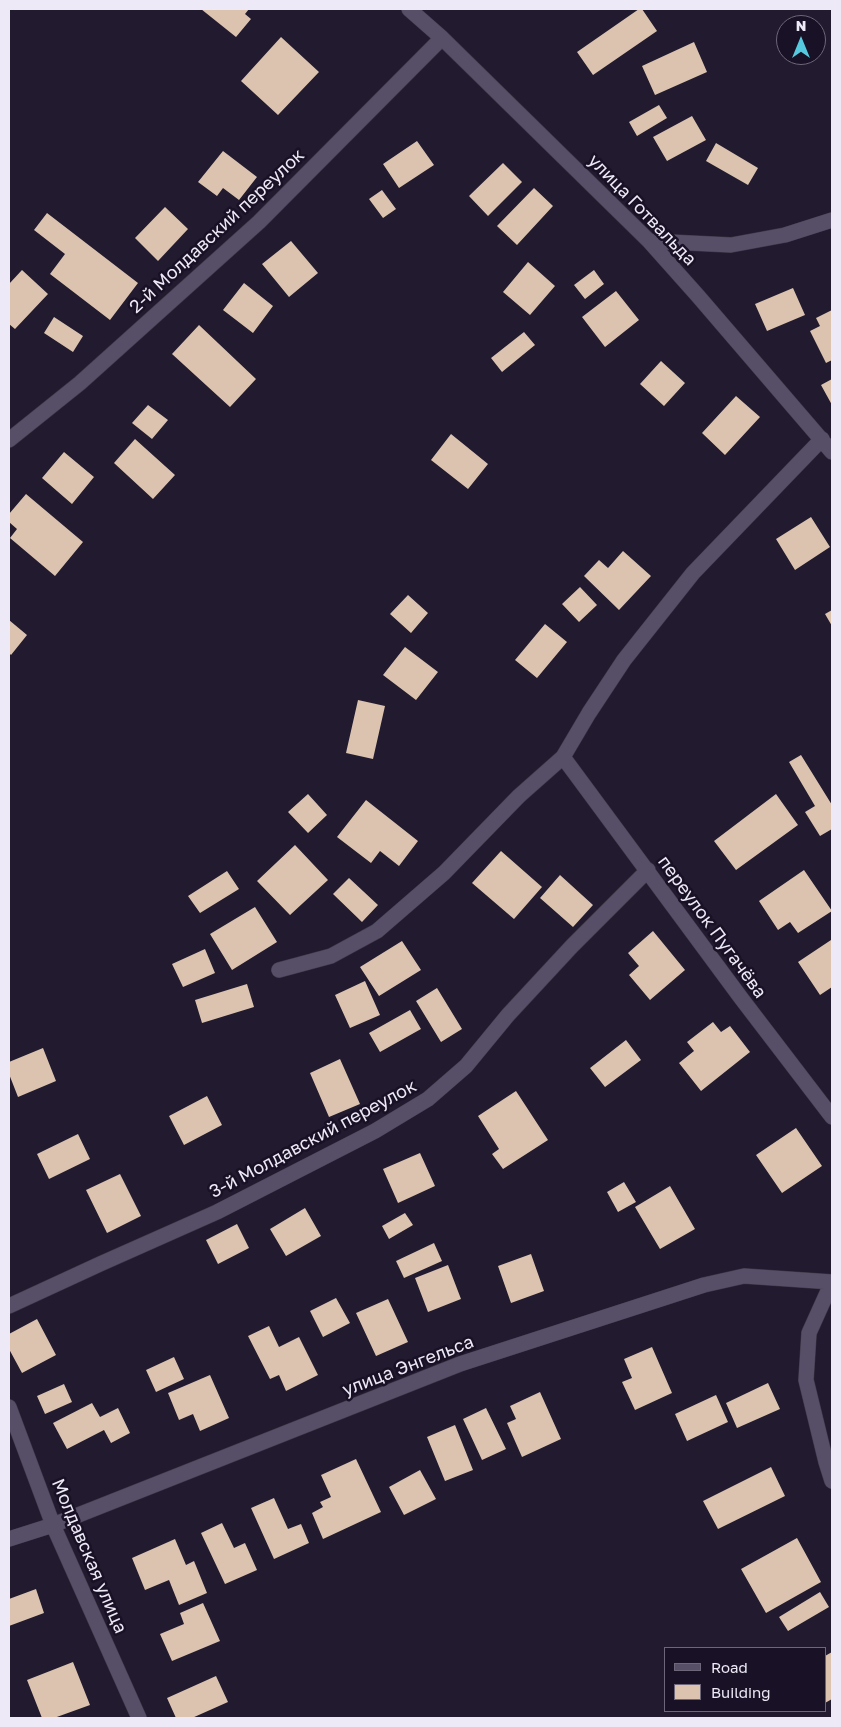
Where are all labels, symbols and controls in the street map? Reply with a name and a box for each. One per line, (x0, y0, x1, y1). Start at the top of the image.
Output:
north arrow (776, 15, 826, 65)
text: N (796, 17, 806, 34)
street label: 2-й Молдавский переулок (125, 144, 309, 318)
street label: улица Готвальда (583, 150, 701, 270)
street label: переулок Пугачёва (653, 852, 771, 1002)
street label: 3-й Молдавский переулок (206, 1075, 420, 1203)
street label: улица Энгельса (339, 1331, 477, 1401)
street label: Молдавская улица (47, 1476, 131, 1636)
legend (664, 1647, 826, 1712)
text: Road (711, 1658, 748, 1676)
text: Building (711, 1683, 771, 1701)

